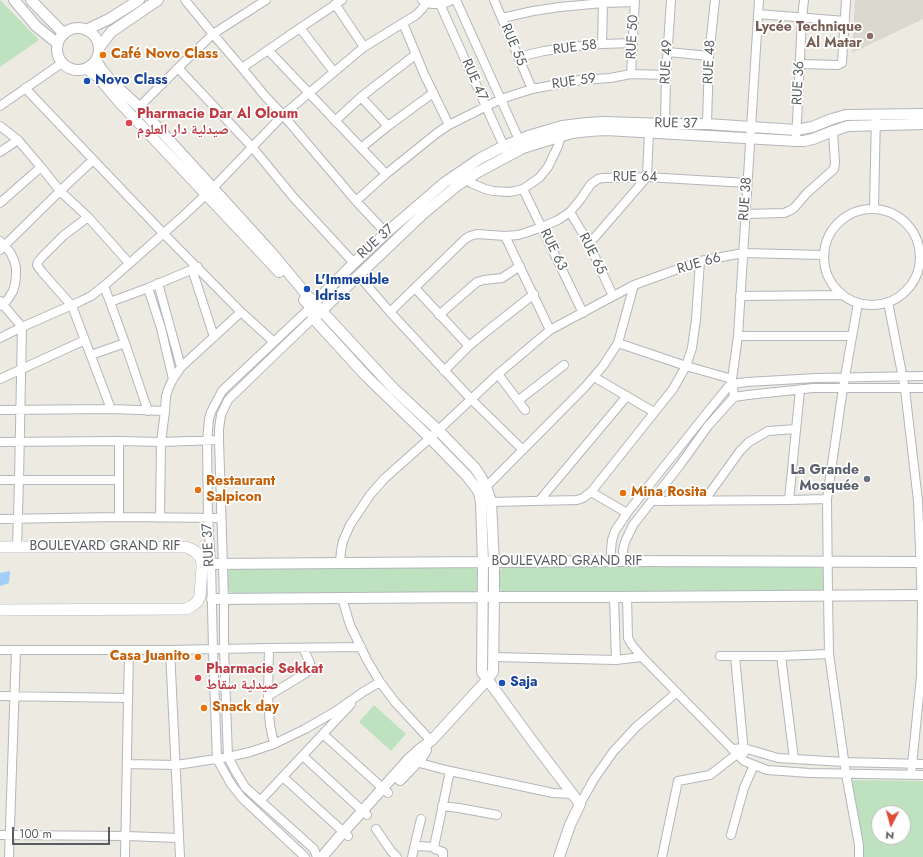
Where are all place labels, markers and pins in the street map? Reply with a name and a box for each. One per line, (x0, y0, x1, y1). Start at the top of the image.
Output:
place label: Lycée Technique Al Matar (755, 20, 862, 52)
marker: Lycée Technique Al Matar (865, 31, 875, 41)
place label: Café Novo Class (111, 47, 218, 63)
marker: Café Novo Class (98, 50, 108, 60)
place label: Novo Class (95, 73, 168, 89)
marker: Novo Class (82, 76, 92, 86)
place label: Pharmacie Dar Al Oloum صيدلية دار العلوم (137, 107, 298, 140)
marker: Pharmacie Dar Al Oloum صيدلية دار العلوم (124, 118, 134, 128)
place label: L'Immeuble Idriss (315, 273, 389, 306)
marker: L'Immeuble Idriss (302, 284, 312, 294)
place label: La Grande Mosquée (790, 463, 859, 496)
place label: Restaurant Salpicon (206, 474, 275, 506)
marker: La Grande Mosquée (862, 474, 872, 484)
marker: Restaurant Salpicon (193, 485, 203, 495)
place label: Mina Rosita (631, 485, 707, 501)
marker: Mina Rosita (618, 488, 628, 498)
place label: Casa Juanito (110, 649, 190, 665)
marker: Casa Juanito (193, 652, 203, 662)
place label: Pharmacie Sekkat صيدلية سقاط (206, 662, 323, 694)
marker: Pharmacie Sekkat صيدلية سقاط (193, 673, 203, 683)
place label: Saja (510, 675, 538, 691)
marker: Saja (497, 678, 507, 688)
place label: Snack day (212, 700, 279, 716)
marker: Snack day (199, 703, 209, 713)

